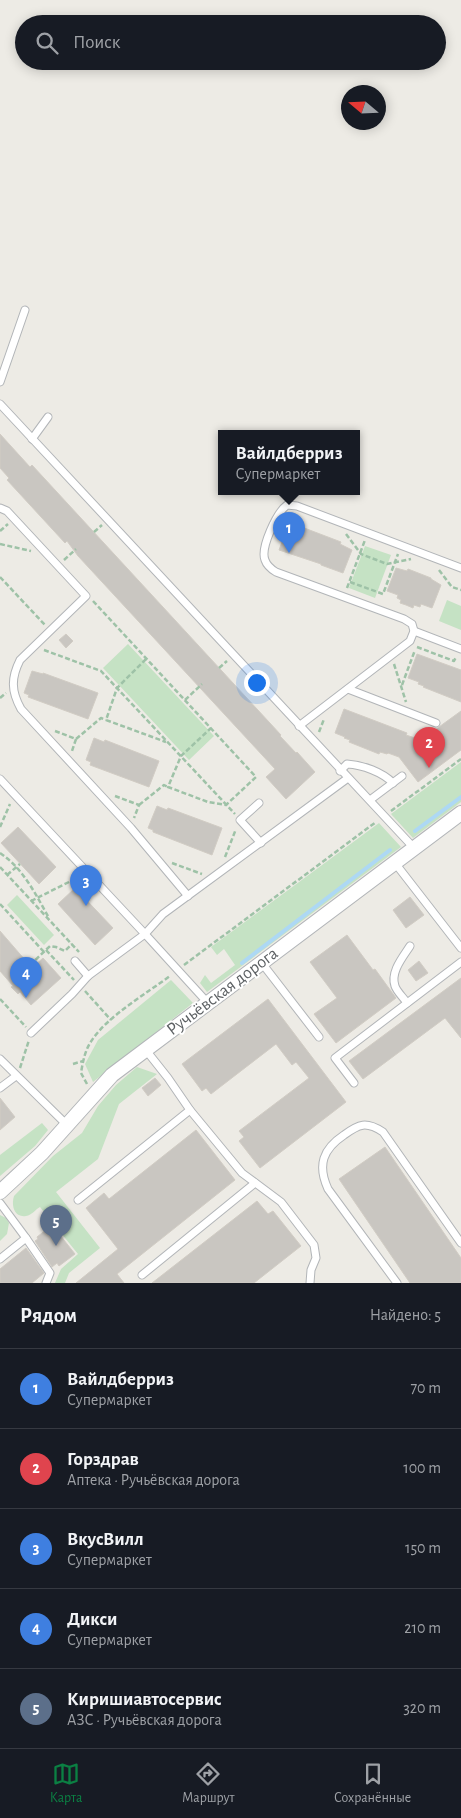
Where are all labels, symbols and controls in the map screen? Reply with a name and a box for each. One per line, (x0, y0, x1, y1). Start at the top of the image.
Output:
search box (15, 15, 446, 70)
icon: search (33, 29, 61, 57)
text: Поиск (73, 33, 120, 52)
north arrow (341, 85, 386, 130)
popup (218, 430, 360, 495)
text: Вайлдберриз (236, 444, 342, 463)
text: Супермаркет (236, 466, 320, 482)
pin: 1 (273, 512, 305, 553)
your location (244, 670, 270, 696)
pin: 2 (413, 727, 445, 768)
pin: 3 (70, 865, 102, 906)
street label: Ручьёвская дорога (164, 944, 282, 1039)
pin: 4 (10, 957, 42, 998)
pin: 5 (40, 1205, 72, 1246)
text: Рядом (20, 1305, 77, 1326)
text: Найдено: 5 (370, 1307, 441, 1323)
text: Вайлдберриз (67, 1370, 174, 1389)
text: 1 (33, 1380, 39, 1396)
text: 70 m (410, 1380, 441, 1396)
text: Супермаркет (67, 1392, 152, 1408)
text: Горздрав (67, 1450, 139, 1469)
text: 2 (32, 1460, 40, 1476)
text: 100 m (403, 1460, 441, 1476)
text: Аптека · Ручьёвская дорога (67, 1472, 240, 1488)
text: ВкусВилл (67, 1530, 144, 1549)
text: 3 (33, 1540, 39, 1556)
text: 150 m (405, 1540, 441, 1556)
text: Супермаркет (67, 1552, 152, 1568)
text: Дикси (67, 1610, 117, 1629)
text: 4 (32, 1620, 40, 1636)
text: 210 m (404, 1620, 441, 1636)
text: Супермаркет (67, 1632, 152, 1648)
text: Киришиавтосервис (67, 1690, 222, 1709)
text: 5 (33, 1700, 39, 1716)
text: 320 m (403, 1700, 441, 1716)
text: АЗС · Ручьёвская дорога (67, 1712, 222, 1728)
tab: Карта (50, 1760, 83, 1807)
tab: Маршрут (182, 1760, 235, 1807)
tab: Сохранённые (334, 1760, 411, 1807)

